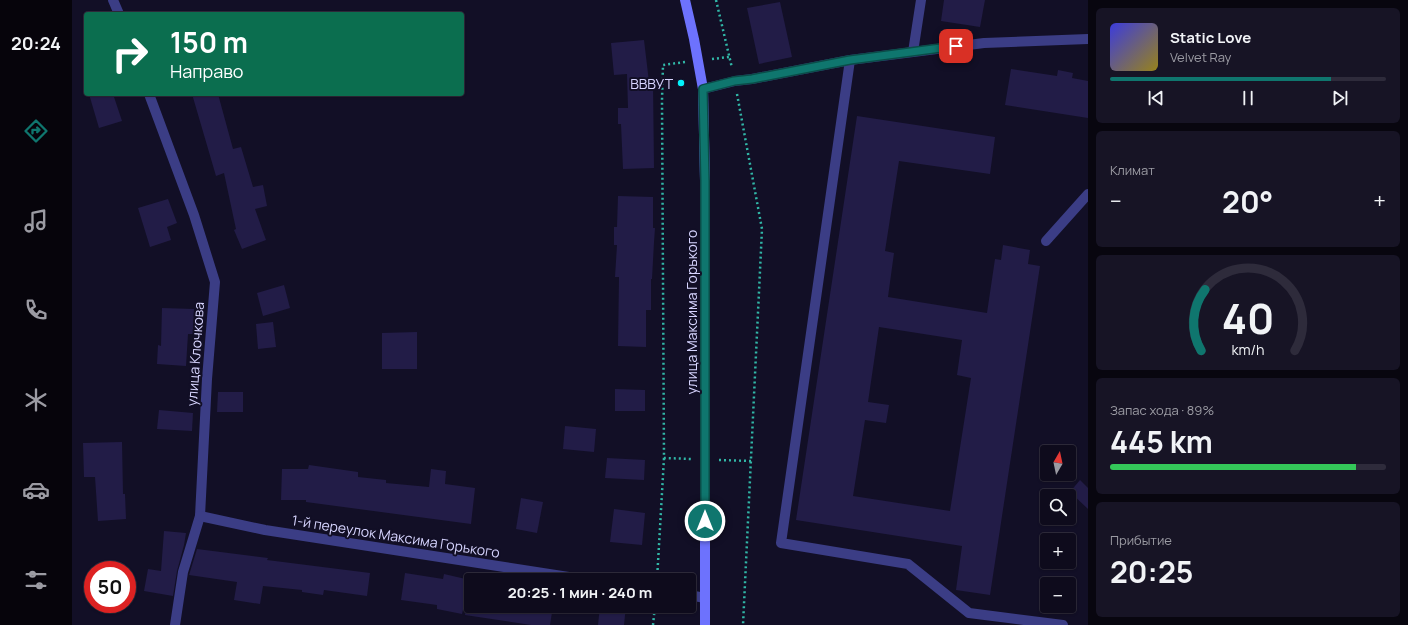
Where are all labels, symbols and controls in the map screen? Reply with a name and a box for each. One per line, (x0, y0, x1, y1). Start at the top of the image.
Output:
text: 150 m (170, 23, 248, 61)
text: Static Love (1170, 27, 1251, 48)
icon: right (104, 28, 156, 80)
pin (939, 29, 973, 63)
text: 20:24 (11, 31, 61, 55)
icon: arrive (945, 35, 967, 57)
text: Velvet Ray (1170, 48, 1231, 66)
text: Направо (170, 59, 244, 83)
place label: ВВВУТ (630, 74, 674, 93)
marker: ВВВУТ (676, 78, 686, 88)
icon: previous (1145, 87, 1167, 109)
icon: pause (1237, 87, 1259, 109)
icon: next (1329, 87, 1351, 109)
icon: directions (22, 117, 50, 145)
text: Климат (1110, 161, 1155, 179)
text: 20° (1222, 181, 1273, 222)
text: − (1110, 186, 1122, 216)
text: + (1373, 186, 1386, 216)
icon: music (22, 207, 50, 235)
street label: улица Максима Горького (682, 230, 701, 394)
text: 40 (1222, 289, 1274, 345)
icon: phone (22, 296, 50, 324)
street label: улица Клочкова (182, 301, 208, 407)
text: km/h (1231, 339, 1265, 358)
icon: climate (22, 386, 50, 414)
text: Запас хода · 89% (1110, 401, 1214, 419)
text: 445 km (1110, 421, 1213, 462)
north arrow (1040, 445, 1076, 481)
map controls (1040, 445, 1076, 613)
icon: car (22, 476, 50, 504)
button: search (1040, 489, 1076, 525)
position arrow (684, 500, 726, 542)
street label: 1-й переулок Максима Горького (291, 510, 501, 562)
text: Прибытие (1110, 531, 1172, 549)
button: + (1040, 533, 1076, 569)
text: 20:25 (1110, 551, 1193, 592)
speed limit sign: 50 (84, 561, 136, 613)
icon: filters (22, 566, 50, 594)
button: − (1040, 577, 1076, 613)
text: 20:25 · 1 мин · 240 m (508, 582, 652, 603)

